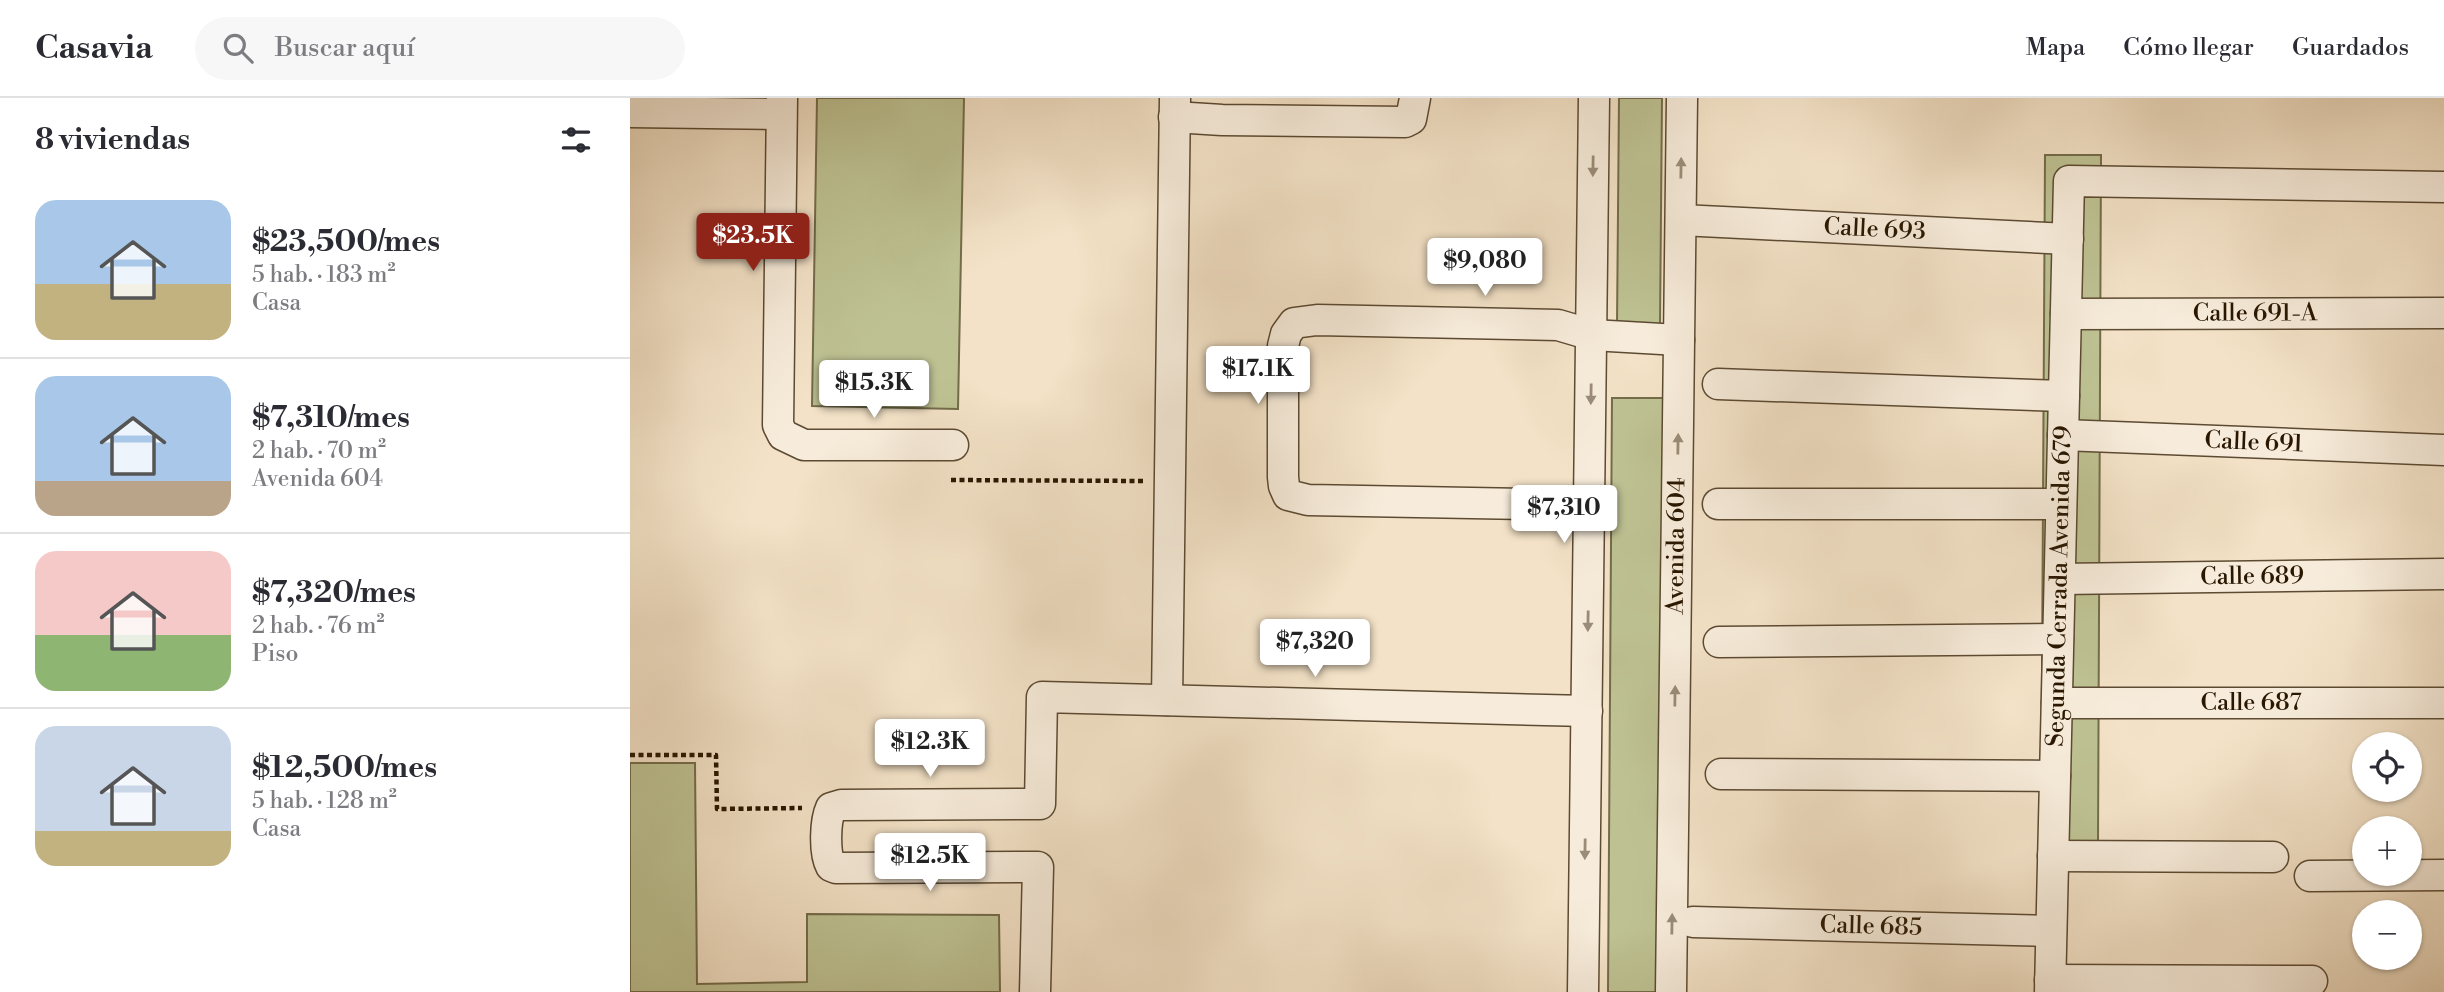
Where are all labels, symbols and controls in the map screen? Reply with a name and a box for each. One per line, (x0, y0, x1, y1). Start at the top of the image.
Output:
search box (195, 17, 685, 80)
text: Casavia (35, 28, 153, 69)
icon: search (219, 29, 257, 67)
text: Buscar aquí (275, 32, 415, 64)
text: Mapa (2026, 33, 2085, 63)
text: Cómo llegar (2123, 33, 2254, 63)
text: Guardados (2292, 33, 2409, 63)
text: 8 viviendas (35, 121, 190, 159)
icon: filters (557, 121, 595, 159)
one-way arrow (1588, 155, 1599, 177)
one-way arrow (1676, 157, 1687, 179)
street label: Calle 693 (1823, 212, 1927, 247)
pin: $23.5K (696, 214, 810, 273)
text: $23.5K (712, 222, 794, 250)
text: $23,500/mes (252, 223, 440, 261)
icon: home (91, 228, 175, 312)
pin: $9,080 (1428, 238, 1542, 298)
text: $9,080 (1443, 247, 1527, 275)
text: 5 hab. · 183 m² (252, 261, 396, 289)
text: Casa (252, 289, 301, 317)
street label: Calle 691-A (2193, 298, 2318, 329)
pin: $17.1K (1201, 346, 1315, 406)
text: $17.1K (1222, 355, 1294, 383)
pin: $15.3K (817, 360, 931, 420)
text: $15.3K (835, 369, 913, 397)
one-way arrow (1585, 383, 1597, 405)
text: $7,310/mes (252, 399, 410, 437)
icon: home (91, 404, 175, 488)
street label: Segunda Cerrada Avenida 679 (2041, 425, 2078, 747)
street label: Calle 691 (2204, 426, 2304, 459)
one-way arrow (1672, 433, 1684, 455)
text: 2 hab. · 70 m² (252, 437, 386, 465)
text: Avenida 604 (252, 465, 383, 493)
street label: Avenida 604 (1661, 477, 1692, 616)
pin: $7,310 (1507, 486, 1621, 545)
text: $7,310 (1527, 494, 1601, 522)
street label: Calle 689 (2200, 561, 2304, 592)
text: $7,320/mes (252, 574, 416, 612)
icon: home (91, 579, 175, 663)
one-way arrow (1582, 610, 1594, 632)
text: 2 hab. · 76 m² (252, 612, 385, 640)
pin: $7,320 (1258, 620, 1372, 679)
text: $7,320 (1276, 628, 1354, 656)
text: Piso (252, 640, 298, 668)
one-way arrow (1669, 685, 1681, 707)
street label: Calle 687 (2200, 688, 2302, 718)
pin: $12.3K (873, 720, 987, 779)
text: $12.3K (891, 728, 969, 756)
map controls (2352, 732, 2422, 970)
button: locate (2352, 732, 2422, 802)
text: $12,500/mes (252, 749, 437, 787)
icon: home (91, 754, 175, 838)
text: 5 hab. · 128 m² (252, 787, 397, 815)
text: Casa (252, 815, 301, 843)
button: + (2352, 816, 2422, 886)
pin: $12.5K (873, 834, 987, 893)
one-way arrow (1579, 838, 1591, 860)
text: $12.5K (891, 842, 969, 870)
button: − (2352, 900, 2422, 970)
street label: Calle 685 (1819, 910, 1923, 943)
one-way arrow (1666, 913, 1678, 935)

